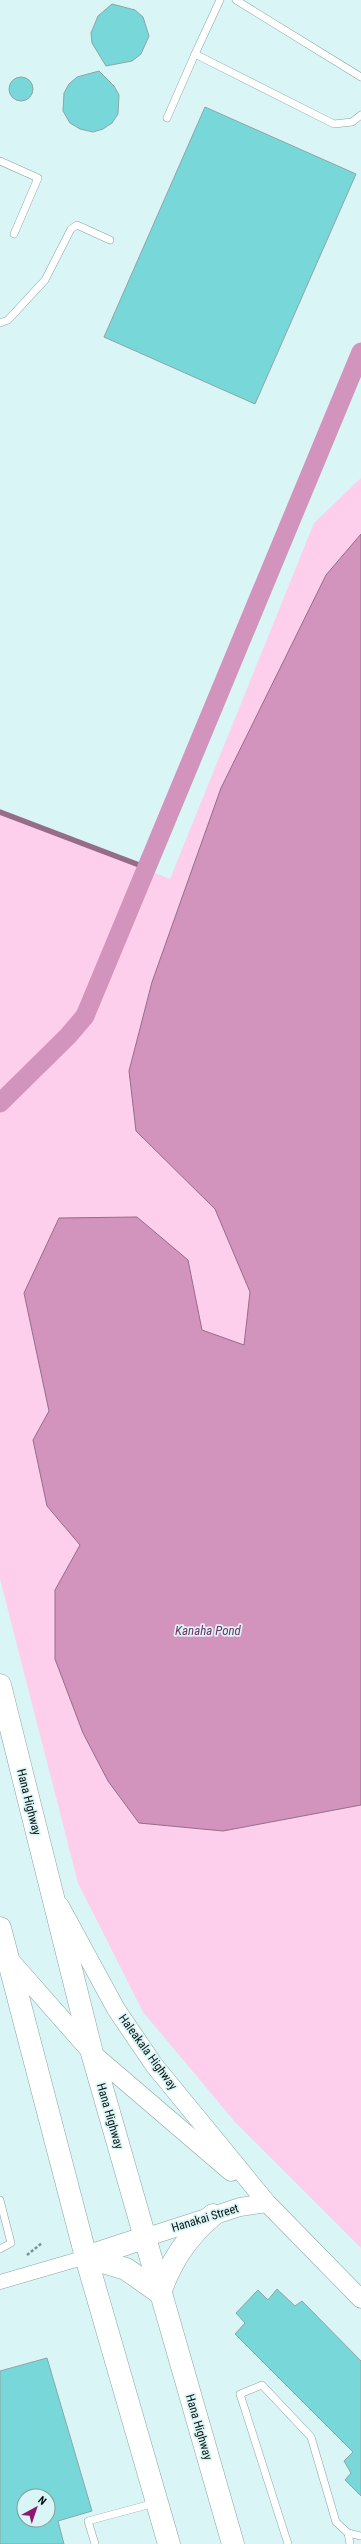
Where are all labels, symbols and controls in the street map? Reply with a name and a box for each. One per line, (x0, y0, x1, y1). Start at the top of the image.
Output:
water label: Kanaha Pond (175, 1623, 242, 1638)
street label: Hana Highway (14, 1767, 44, 1837)
street label: Haleakala Highway (116, 2011, 180, 2093)
street label: Hana Highway (94, 2081, 126, 2151)
street label: Hanakai Street (170, 2201, 241, 2235)
street label: Hana Highway (183, 2392, 215, 2462)
north arrow (16, 2488, 56, 2528)
text: N (35, 2494, 49, 2508)

